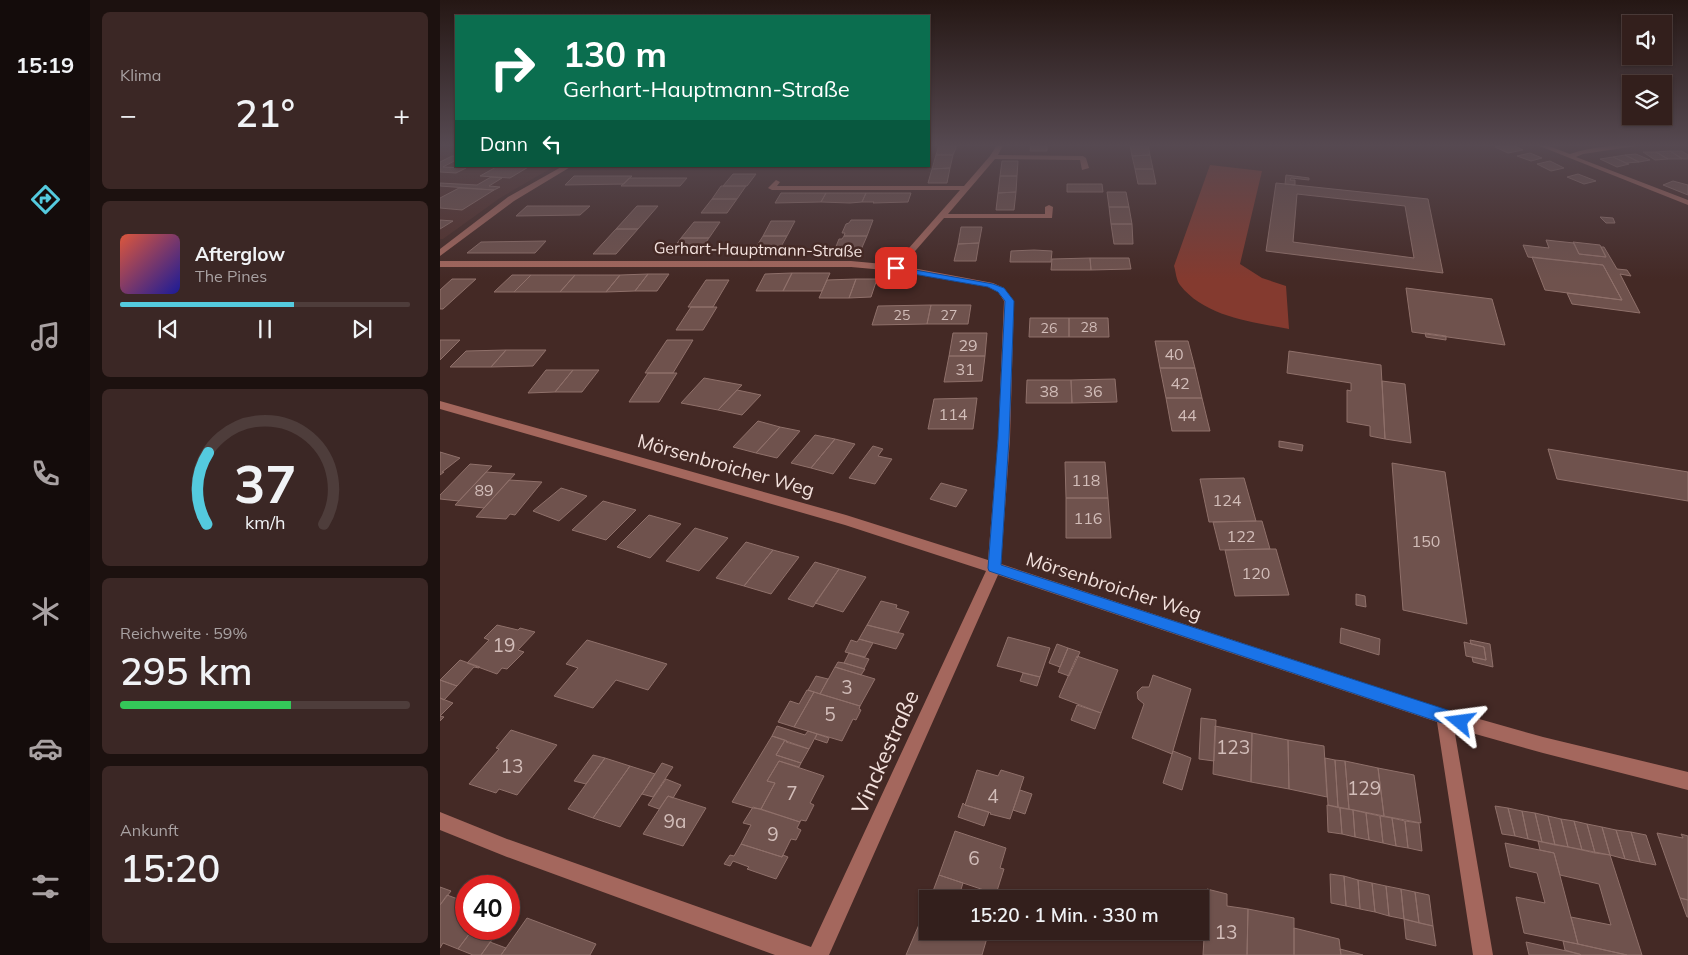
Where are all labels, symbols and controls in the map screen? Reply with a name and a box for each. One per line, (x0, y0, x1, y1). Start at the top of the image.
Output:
map controls (1622, 15, 1672, 125)
button: sound (1622, 15, 1672, 65)
text: 130 m (563, 32, 667, 76)
icon: right (480, 35, 545, 100)
text: 15:19 (16, 51, 74, 79)
text: Klima (120, 65, 161, 85)
text: Gerhart-Hauptmann-Straße (563, 75, 850, 103)
button: layers (1622, 75, 1672, 125)
text: 21° (235, 89, 295, 137)
text: − (120, 97, 137, 132)
text: + (393, 97, 410, 132)
icon: left (538, 130, 566, 158)
text: Dann (480, 132, 528, 156)
icon: directions (28, 182, 63, 217)
street label: Gerhart-Hauptmann-Straße (654, 237, 862, 261)
text: Afterglow (195, 242, 285, 266)
pin (875, 247, 917, 289)
icon: arrive (882, 254, 910, 282)
text: The Pines (195, 266, 267, 286)
house number: 25 (894, 306, 910, 324)
house number: 27 (941, 306, 957, 324)
icon: previous (154, 315, 182, 343)
icon: pause (251, 315, 279, 343)
icon: next (348, 315, 376, 343)
house number: 28 (1081, 318, 1097, 336)
icon: music (28, 319, 63, 354)
house number: 26 (1041, 319, 1057, 337)
house number: 29 (958, 335, 978, 355)
house number: 40 (1164, 344, 1184, 364)
house number: 31 (955, 359, 975, 379)
house number: 42 (1170, 373, 1190, 393)
house number: 38 (1039, 381, 1059, 401)
house number: 36 (1083, 381, 1103, 401)
house number: 114 (939, 404, 968, 424)
house number: 44 (1177, 405, 1197, 425)
street label: Mörsenbroicher Weg (635, 428, 817, 502)
text: 37 (234, 451, 296, 516)
icon: phone (28, 456, 63, 491)
house number: 118 (1072, 470, 1100, 490)
house number: 89 (474, 480, 494, 500)
house number: 124 (1213, 490, 1242, 510)
house number: 116 (1074, 508, 1102, 528)
text: km/h (245, 511, 285, 533)
house number: 122 (1227, 526, 1255, 546)
house number: 150 (1412, 531, 1440, 551)
street label: Mörsenbroicher Weg (1023, 546, 1205, 626)
house number: 120 (1242, 563, 1270, 583)
icon: climate (28, 594, 63, 629)
text: Reichweite · 59% (120, 623, 247, 643)
house number: 19 (493, 633, 515, 657)
text: 295 km (120, 647, 253, 695)
house number: 3 (841, 675, 853, 699)
street label: Vinckestraße (845, 686, 925, 818)
position arrow (1433, 695, 1485, 747)
house number: 5 (824, 702, 836, 726)
icon: car (28, 731, 63, 766)
house number: 123 (1216, 735, 1250, 759)
house number: 13 (501, 754, 523, 778)
house number: 129 (1347, 776, 1381, 800)
house number: 7 (786, 781, 798, 805)
house number: 4 (987, 784, 999, 808)
house number: 9a (664, 809, 686, 833)
text: Ankunft (120, 820, 179, 840)
house number: 9 (767, 822, 779, 846)
text: 15:20 (120, 844, 220, 892)
house number: 6 (968, 846, 980, 870)
icon: filters (28, 869, 63, 904)
speed limit sign: 40 (455, 875, 520, 940)
text: 15:20 · 1 Min. · 330 m (969, 903, 1159, 927)
house number: 13 (1215, 920, 1237, 944)

